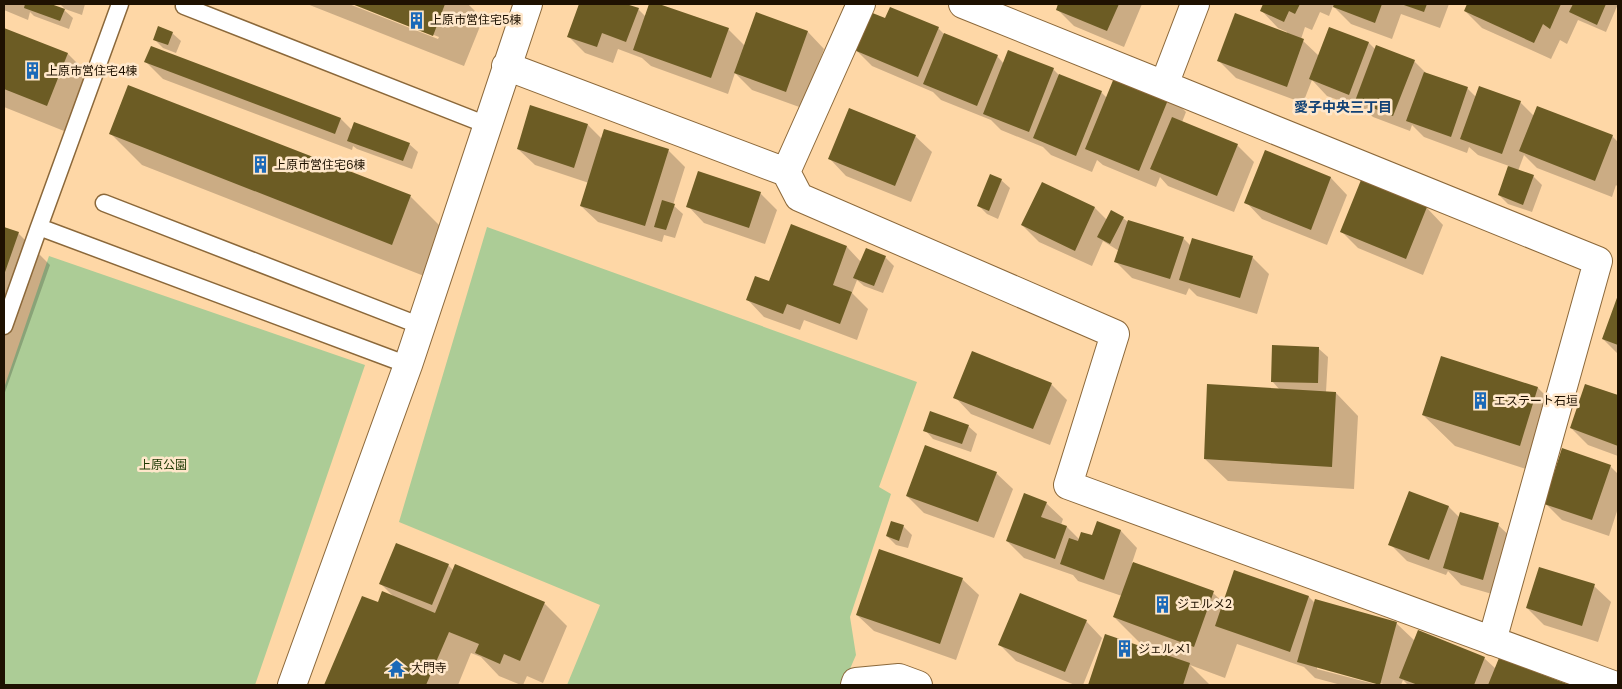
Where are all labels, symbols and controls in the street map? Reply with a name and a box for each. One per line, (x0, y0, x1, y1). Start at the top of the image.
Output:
building icon: 上原市営住宅5棟 (406, 10, 426, 30)
place label: 上原市営住宅5棟 (430, 11, 522, 28)
building icon: 上原市営住宅4棟 (22, 61, 42, 81)
place label: 上原市営住宅4棟 (46, 62, 138, 79)
district label: 愛子中央三丁目 (1294, 97, 1392, 117)
building icon: 上原市営住宅6棟 (250, 155, 270, 175)
place label: 上原市営住宅6棟 (274, 156, 366, 173)
building icon: エステート石垣 (1470, 391, 1490, 411)
place label: エステート石垣 (1494, 392, 1578, 409)
park label: 上原公園 (139, 456, 187, 473)
building icon: ジェルメ2 (1153, 594, 1173, 614)
place label: ジェルメ2 (1177, 595, 1232, 612)
building icon: ジェルメ1 (1114, 639, 1134, 659)
place label: ジェルメ1 (1138, 640, 1190, 657)
temple icon: 大門寺 (387, 658, 407, 678)
place label: 大門寺 (411, 659, 447, 676)

